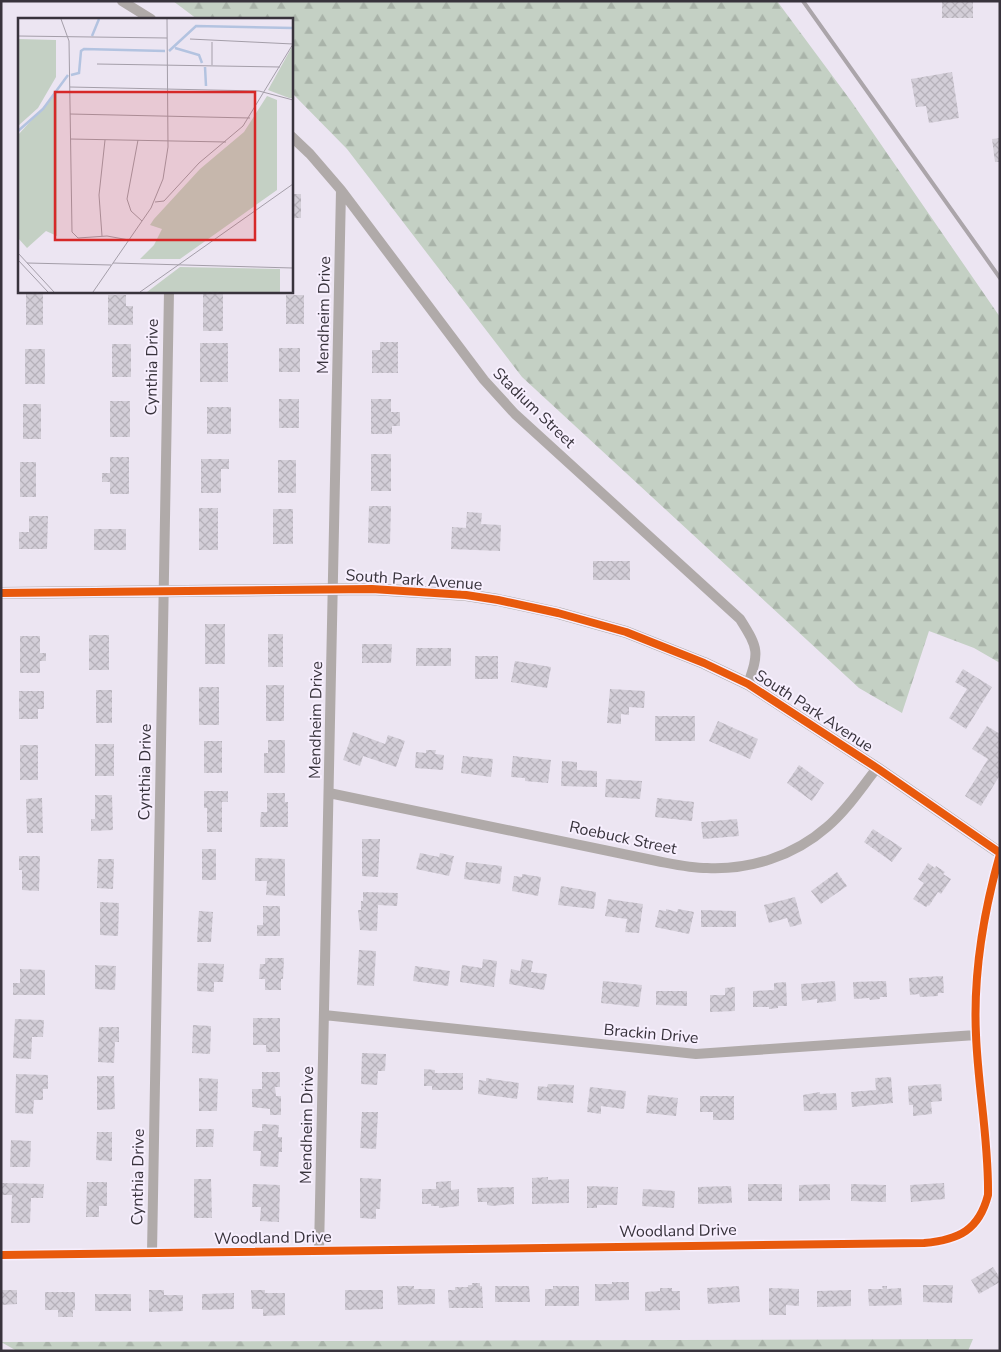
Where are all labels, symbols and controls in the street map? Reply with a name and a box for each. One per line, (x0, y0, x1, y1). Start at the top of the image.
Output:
inset map (18, 18, 292, 292)
street label: Mendheim Drive (312, 256, 336, 374)
street label: Cynthia Drive (140, 318, 164, 416)
street label: Stadium Street (488, 363, 581, 453)
street label: South Park Avenue (345, 564, 483, 596)
street label: Mendheim Drive (304, 661, 328, 779)
street label: South Park Avenue (751, 664, 877, 758)
street label: Cynthia Drive (133, 723, 157, 821)
street label: Roebuck Street (567, 816, 679, 860)
street label: Brackin Drive (603, 1019, 699, 1049)
street label: Mendheim Drive (295, 1066, 319, 1184)
street label: Cynthia Drive (126, 1128, 150, 1226)
street label: Woodland Drive (619, 1219, 737, 1243)
street label: Woodland Drive (214, 1226, 332, 1250)

